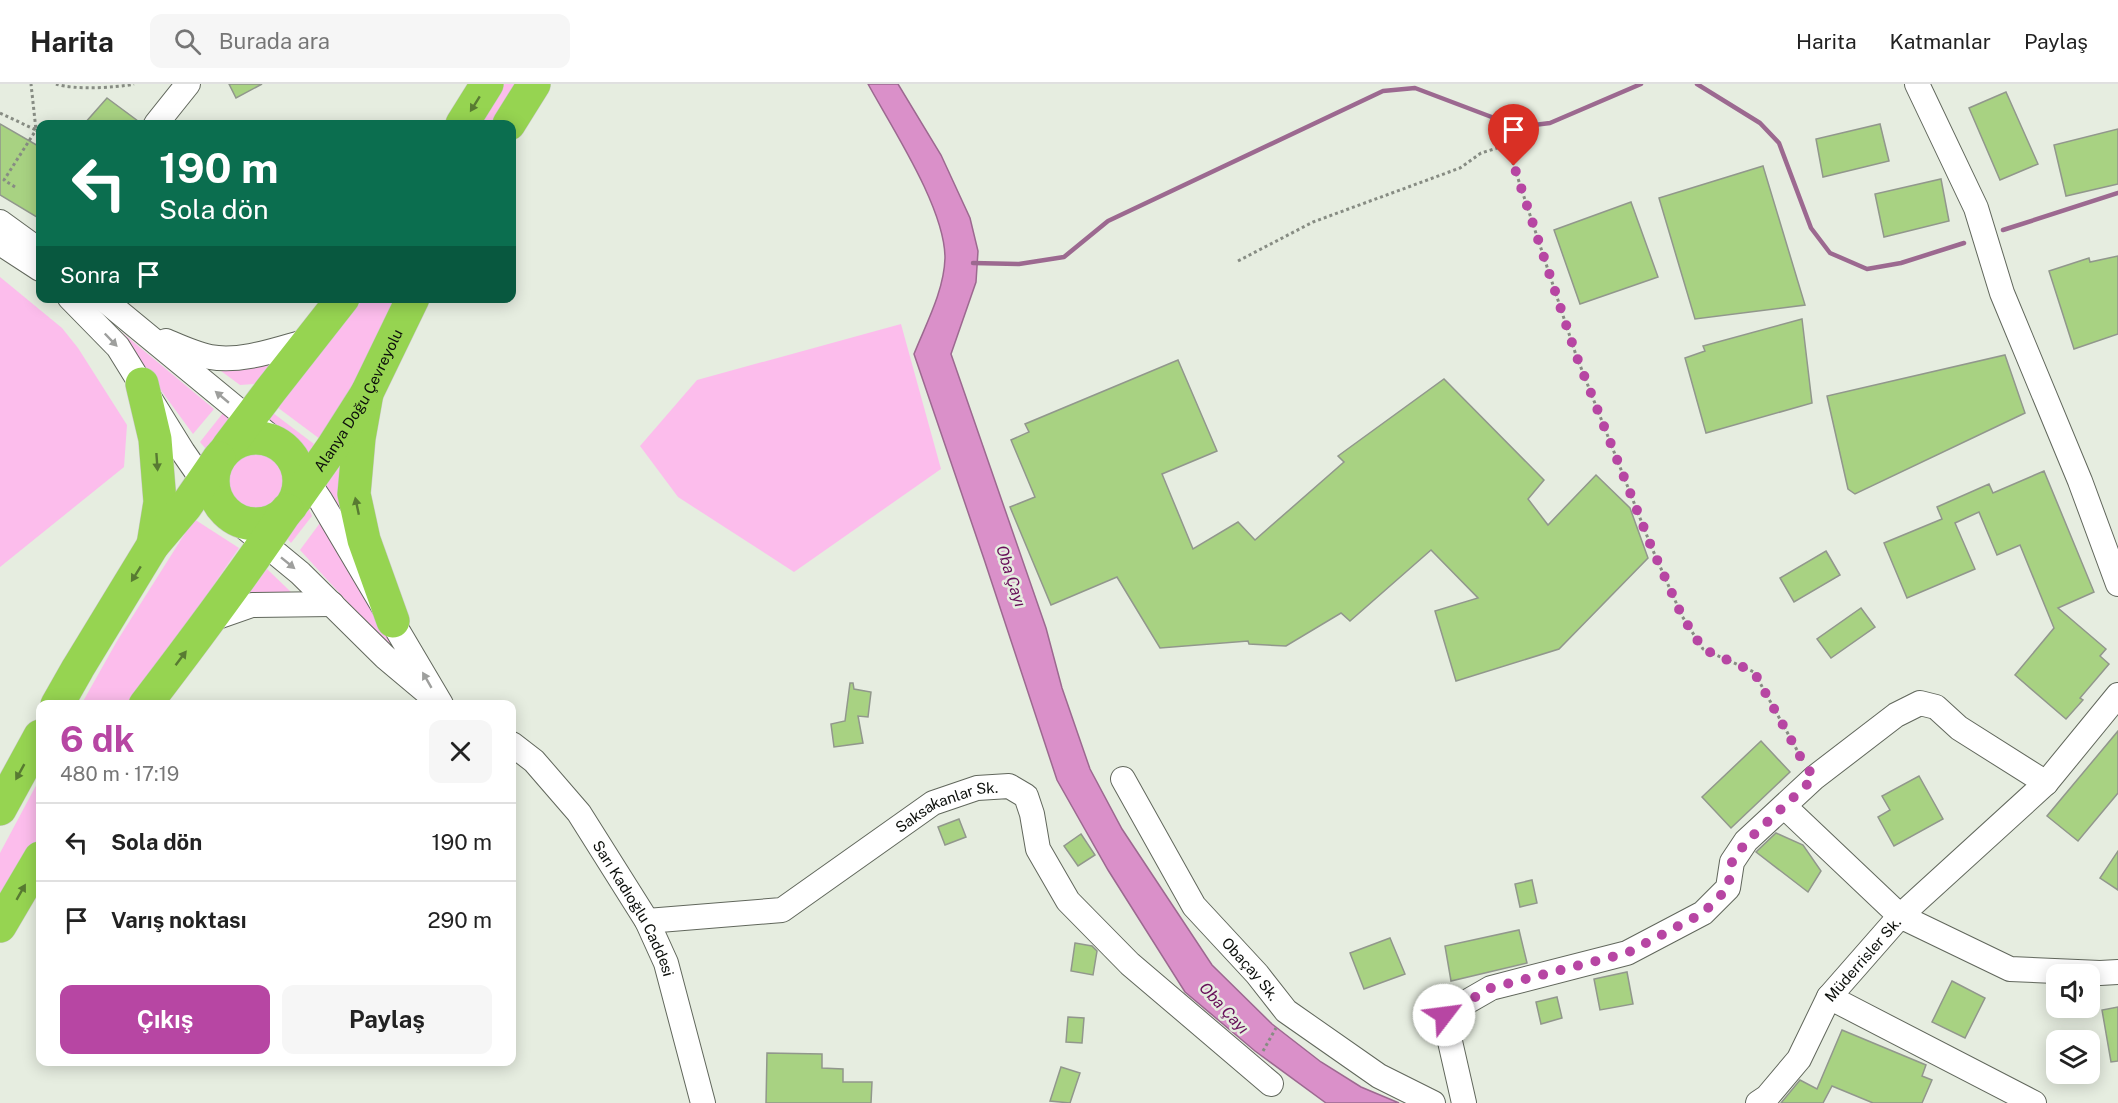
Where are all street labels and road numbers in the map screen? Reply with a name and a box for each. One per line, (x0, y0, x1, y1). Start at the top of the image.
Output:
street label: Alanya Doğu Çevreyolu (310, 326, 405, 474)
street label: Saksakanlar Sk. (892, 778, 998, 836)
street label: Sarı Kadıoğlu Caddesi (590, 837, 678, 978)
street label: Müderrisler Sk. (1821, 913, 1904, 1005)
street label: Obaçay Sk. (1219, 934, 1283, 1003)

